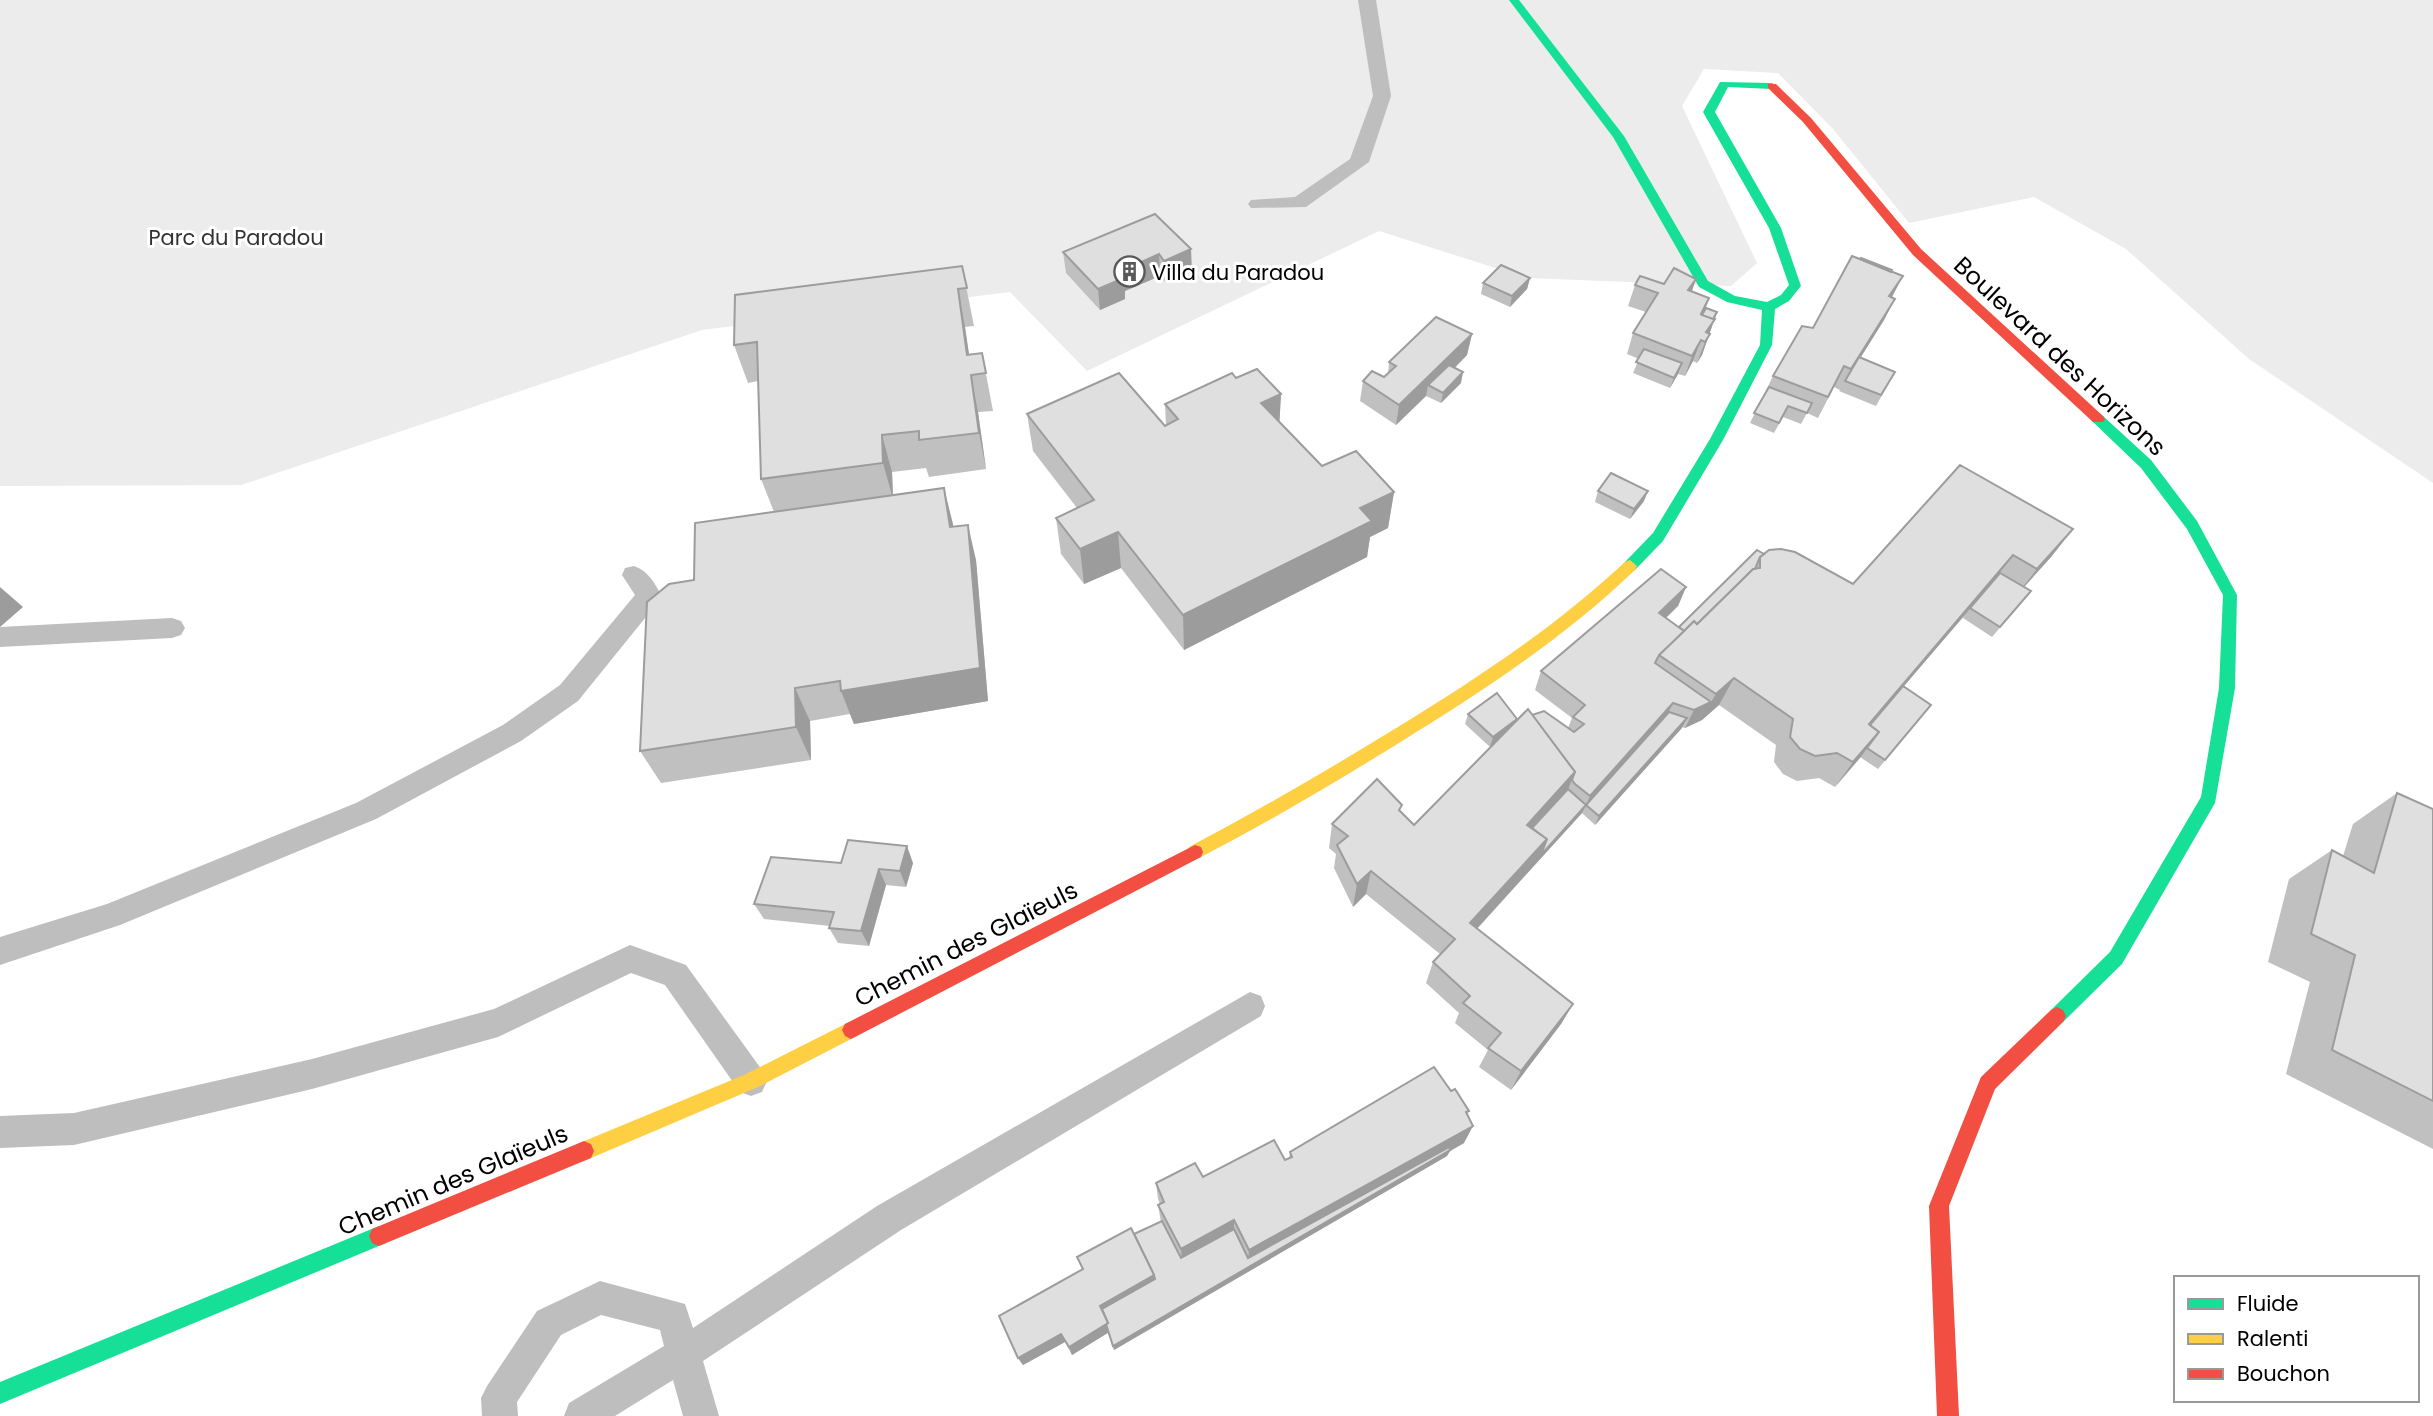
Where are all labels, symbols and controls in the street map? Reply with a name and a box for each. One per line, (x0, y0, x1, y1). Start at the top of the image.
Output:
park label: Parc du Paradou (148, 223, 324, 252)
street label: Boulevard des Horizons (1947, 249, 2173, 463)
building icon: Villa du Paradou (1112, 255, 1146, 289)
place label: Villa du Paradou (1152, 258, 1324, 287)
street label: Chemin des Glaïeuls (849, 873, 1083, 1015)
street label: Chemin des Glaïeuls (333, 1117, 573, 1243)
legend (2174, 1276, 2419, 1402)
text: Fluide (2237, 1289, 2299, 1318)
text: Ralenti (2237, 1324, 2308, 1353)
text: Bouchon (2237, 1359, 2330, 1388)

